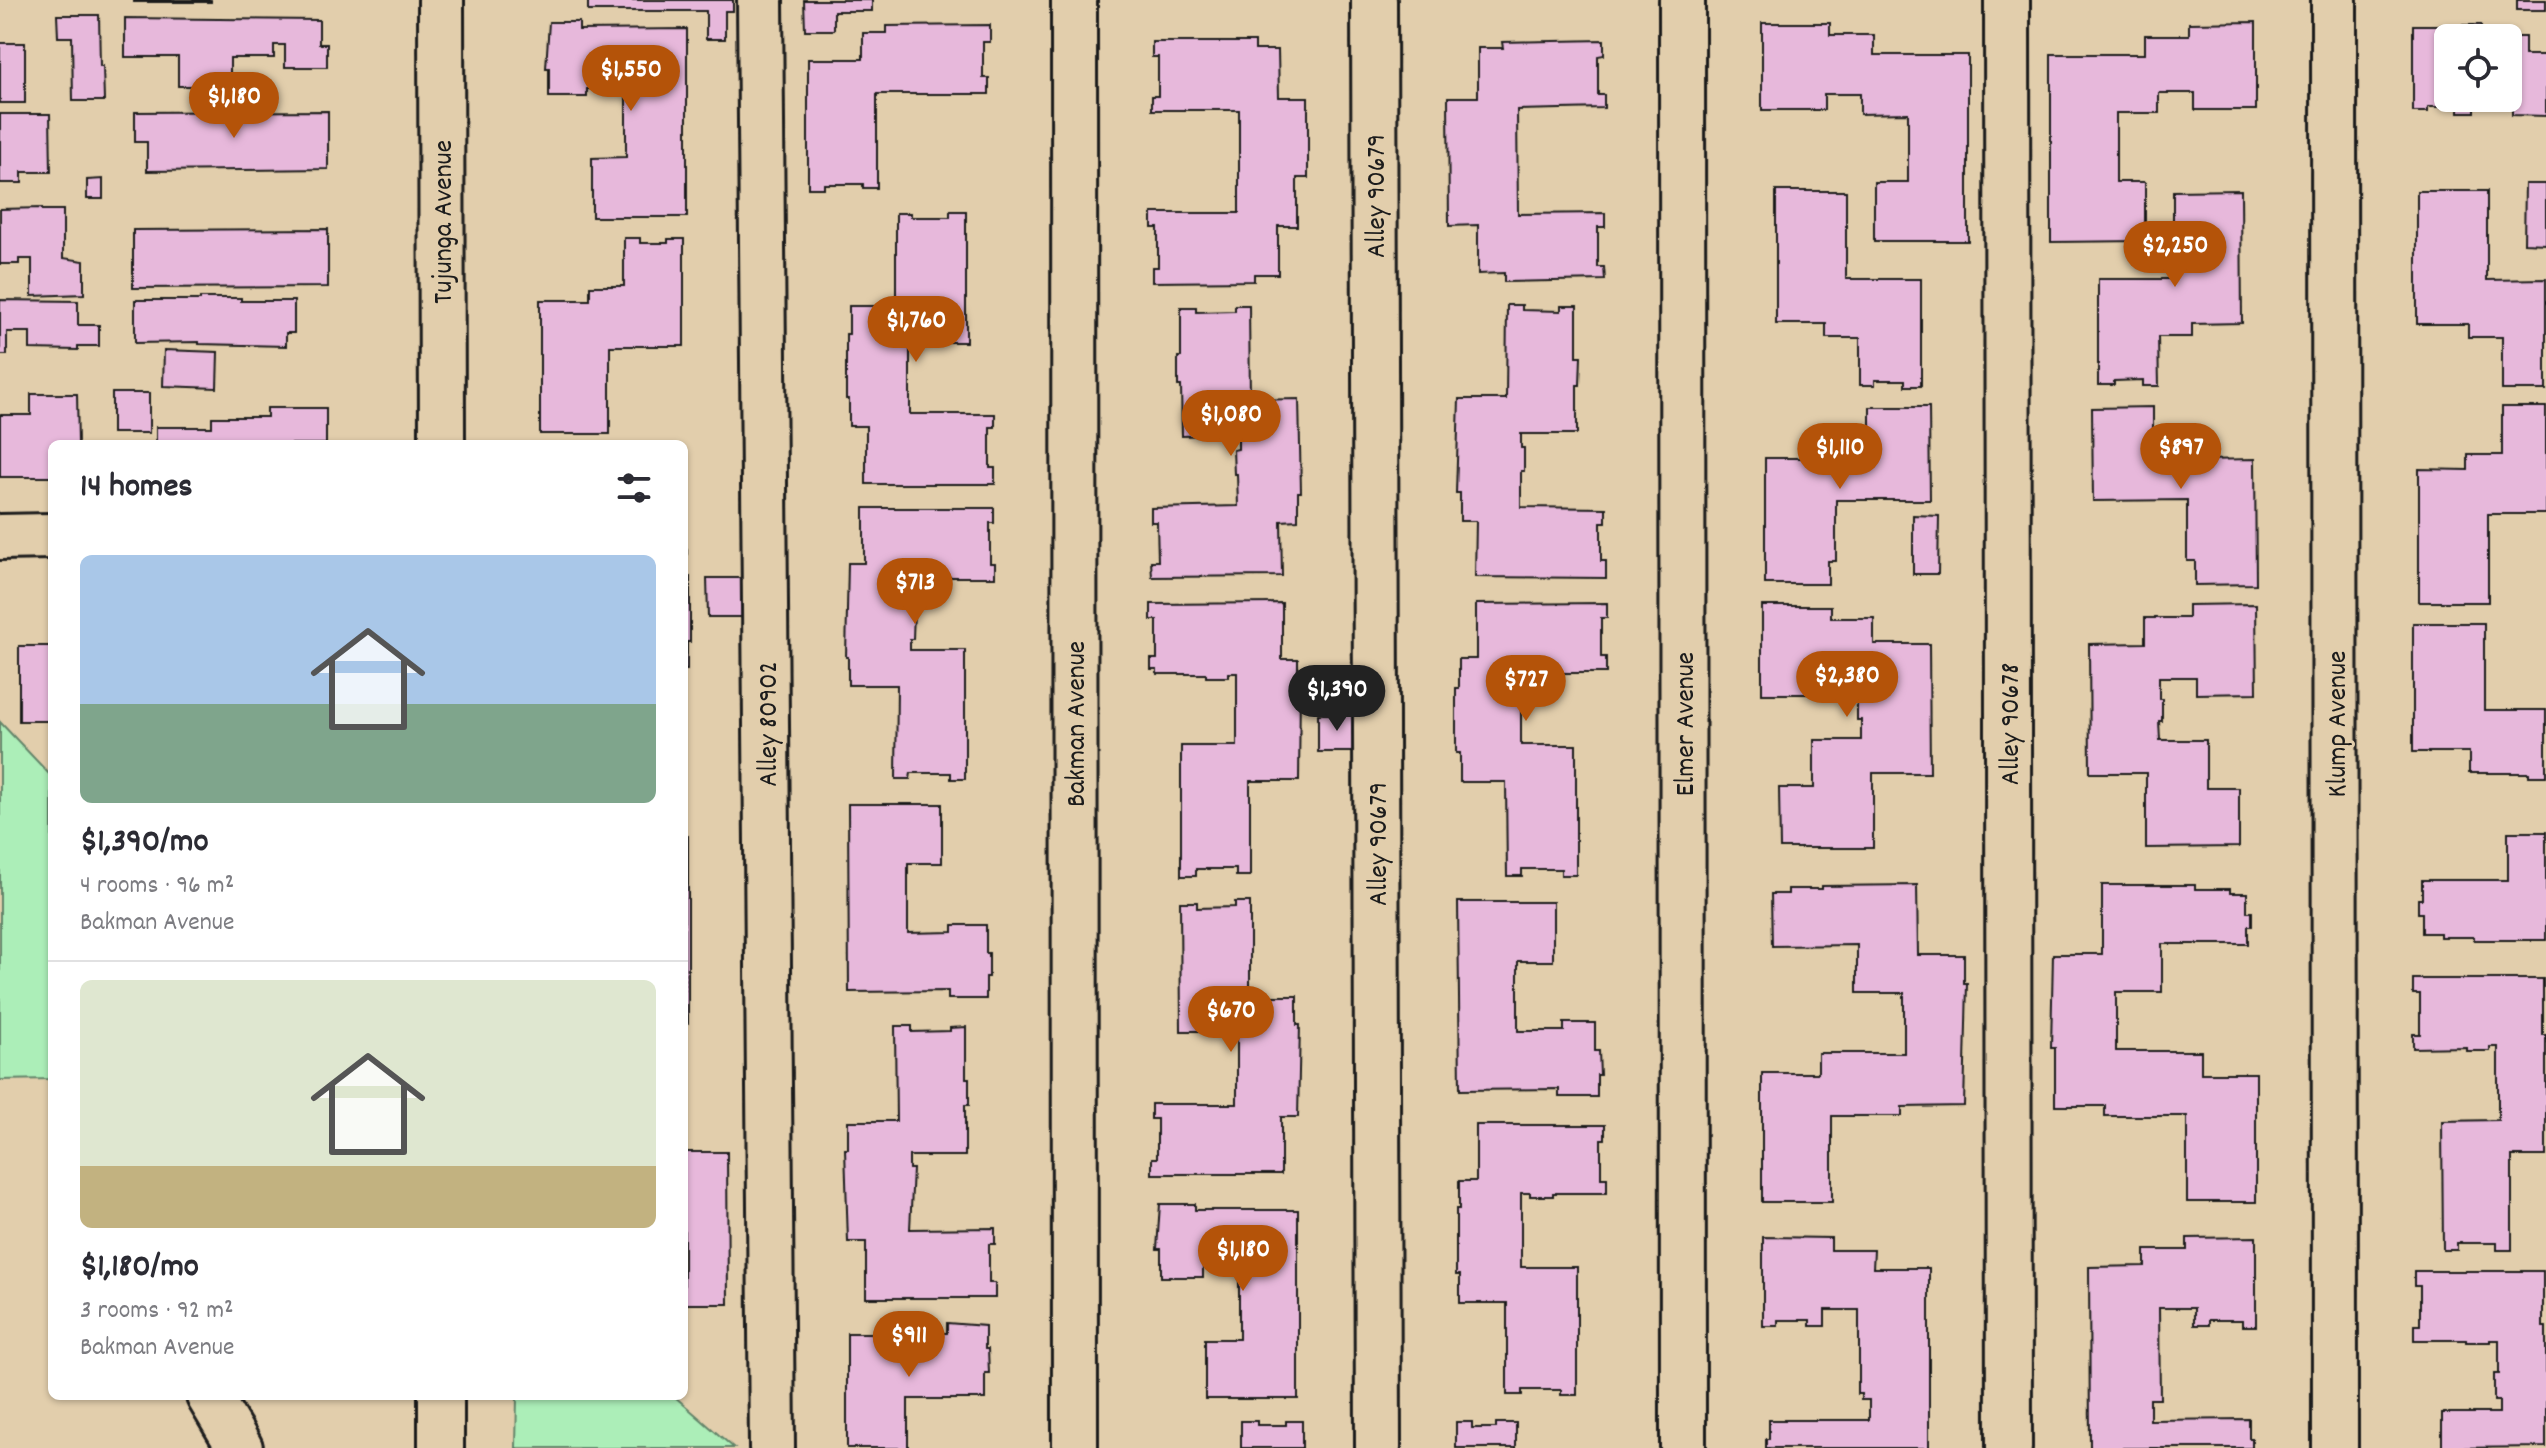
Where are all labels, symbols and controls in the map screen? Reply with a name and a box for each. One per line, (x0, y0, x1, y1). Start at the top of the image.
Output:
map controls (2434, 24, 2522, 112)
button: locate (2434, 24, 2522, 112)
pin: $1,550 (566, 45, 696, 113)
text: $1,550 (600, 52, 662, 89)
pin: $1,180 (169, 72, 299, 140)
text: $1,180 (207, 79, 261, 116)
street label: Alley 90679 (1359, 134, 1399, 258)
street label: Tujunga Avenue (426, 140, 466, 304)
pin: $2,250 (2110, 221, 2240, 289)
text: $2,250 (2141, 228, 2209, 265)
pin: $1,760 (851, 296, 981, 364)
text: $1,760 (886, 303, 946, 340)
pin: $1,080 (1166, 390, 1296, 458)
text: $1,080 (1200, 397, 1262, 434)
pin: $1,110 (1775, 423, 1905, 491)
pin: $897 (2134, 423, 2228, 491)
text: $1,110 (1815, 430, 1865, 467)
text: $897 (2158, 430, 2204, 467)
text: 14 homes (80, 464, 193, 513)
icon: filters (612, 466, 656, 510)
pin: $713 (868, 558, 962, 626)
text: $713 (895, 565, 935, 602)
icon: home (296, 607, 440, 751)
street label: Bakman Avenue (1059, 641, 1099, 807)
pin: $2,380 (1782, 651, 1912, 719)
street label: Klump Avenue (2320, 651, 2360, 797)
street label: Elmer Avenue (1668, 652, 1708, 796)
pin: $727 (1479, 655, 1573, 723)
text: $2,380 (1814, 658, 1880, 695)
street label: Alley 80902 (751, 661, 791, 787)
text: $727 (1504, 662, 1548, 699)
street label: Alley 90678 (1993, 663, 2033, 785)
pin: $1,390 (1272, 665, 1402, 733)
text: $1,390 (1306, 672, 1368, 709)
street label: Alley 90679 (1361, 782, 1401, 906)
text: $1,390/mo (80, 819, 209, 868)
text: 4 rooms · 96 m² (80, 868, 234, 905)
text: Bakman Avenue (80, 905, 234, 942)
pin: $670 (1184, 986, 1278, 1054)
text: $670 (1206, 993, 1256, 1030)
icon: home (296, 1032, 440, 1176)
pin: $1,180 (1178, 1225, 1308, 1293)
text: $1,180 (1216, 1232, 1270, 1269)
text: $1,180/mo (80, 1244, 199, 1293)
text: 3 rooms · 92 m² (80, 1293, 234, 1330)
pin: $911 (862, 1311, 956, 1379)
text: $911 (891, 1318, 927, 1355)
text: Bakman Avenue (80, 1330, 234, 1367)

